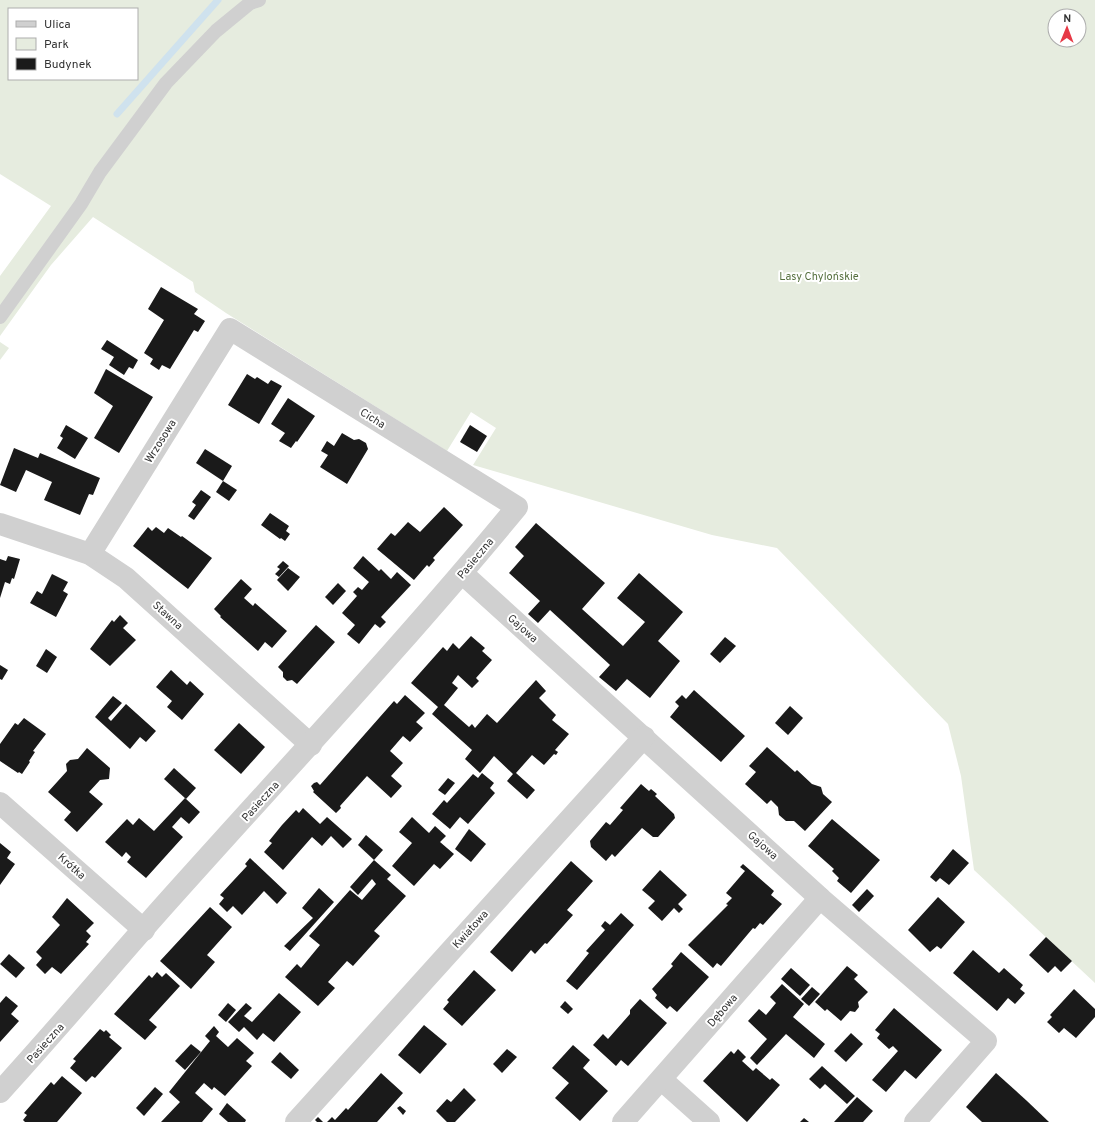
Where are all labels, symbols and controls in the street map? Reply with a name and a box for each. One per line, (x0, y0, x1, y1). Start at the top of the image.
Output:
legend (8, 8, 138, 80)
north arrow (1047, 8, 1087, 48)
text: N (1063, 12, 1071, 26)
text: Ulica (44, 17, 71, 33)
text: Park (44, 37, 69, 53)
text: Budynek (44, 57, 92, 73)
park label: Lasy Chylońskie (779, 270, 859, 284)
street label: Cicha (357, 406, 388, 432)
street label: Wrzosowa (142, 417, 180, 466)
street label: Pasieczna (454, 535, 497, 582)
street label: Stawna (149, 598, 186, 633)
street label: Gajowa (504, 611, 541, 646)
street label: Pasieczna (239, 778, 283, 825)
street label: Gajowa (744, 828, 781, 863)
street label: Krótka (54, 851, 88, 883)
street label: Kwiatowa (450, 907, 492, 952)
street label: Dębowa (705, 991, 741, 1030)
street label: Pasieczna (24, 1020, 68, 1067)

